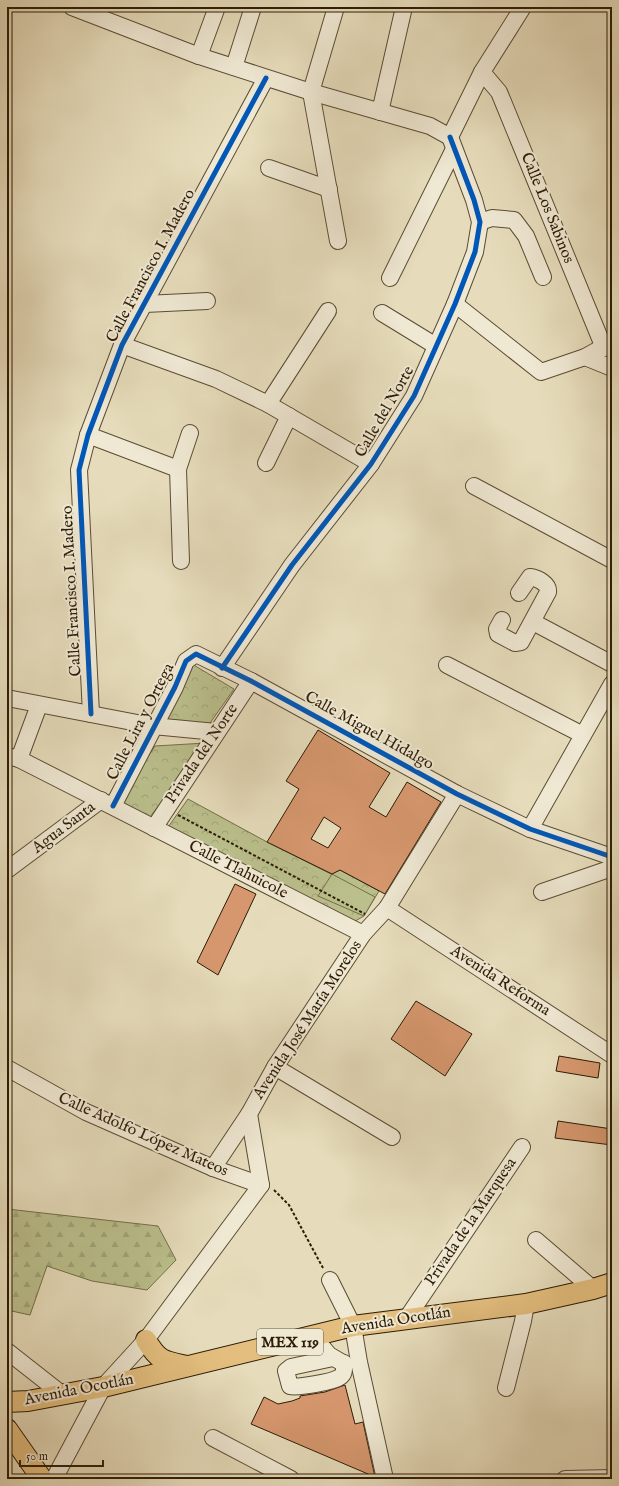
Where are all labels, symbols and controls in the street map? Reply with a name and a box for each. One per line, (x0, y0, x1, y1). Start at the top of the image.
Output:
street label: Calle Los Sabinos (516, 150, 578, 267)
street label: Calle Francisco I. Madero (102, 185, 200, 346)
street label: Calle del Norte (351, 363, 419, 461)
street label: Calle Francisco I. Madero (58, 505, 86, 677)
street label: Calle Lira y Ortega (103, 660, 179, 784)
street label: Calle Miguel Hidalgo (301, 687, 437, 775)
street label: Privada del Norte (161, 700, 243, 808)
street label: Agua Santa (28, 798, 100, 859)
street label: Calle Tlahuicole (185, 836, 291, 904)
street label: Avenida José María Morelos (249, 936, 367, 1104)
street label: Avenida Reforma (445, 941, 554, 1021)
street label: Calle Adolfo López Mateos (55, 1088, 232, 1182)
street label: Privada de la Marquesa (421, 1154, 521, 1290)
street label: Avenida Ocotlán (339, 1302, 453, 1340)
road number: MEX 119 (257, 1329, 323, 1355)
street label: Avenida Ocotlán (22, 1370, 136, 1411)
scale bar (20, 1442, 103, 1468)
text: 50 m (26, 1449, 48, 1464)

